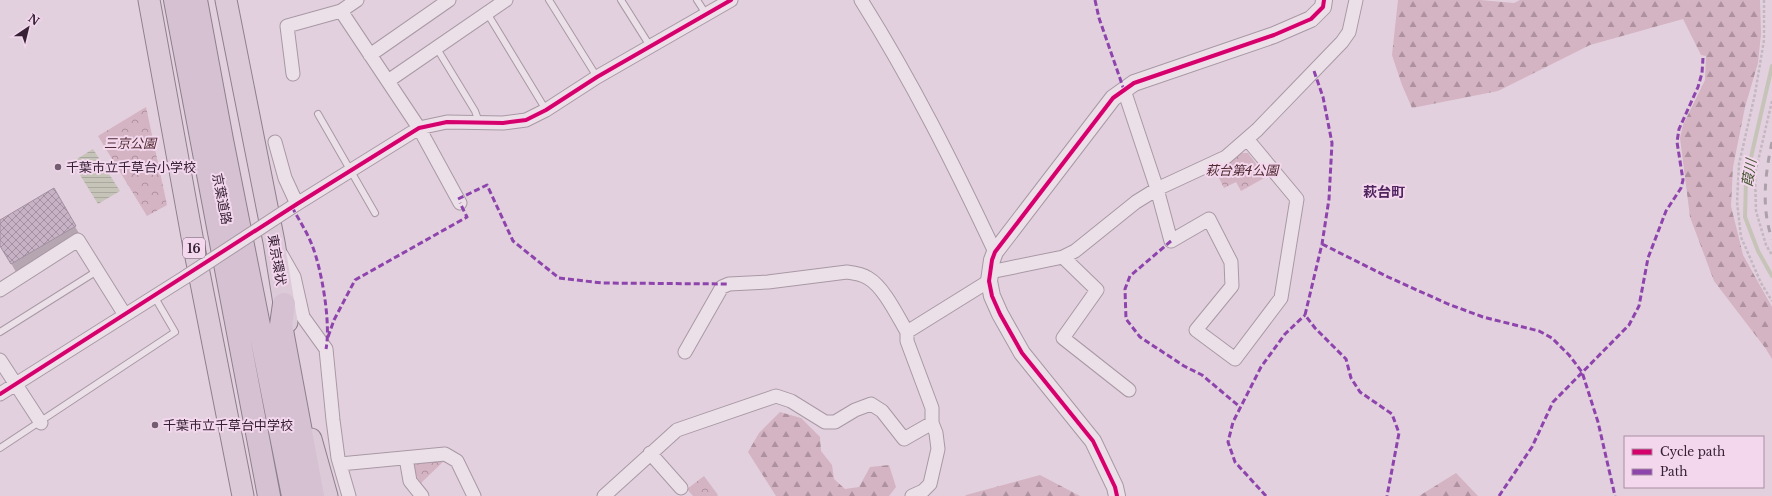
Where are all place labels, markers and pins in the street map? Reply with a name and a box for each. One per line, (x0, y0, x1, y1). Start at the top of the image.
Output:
place label: 千葉市立千草台小学校 (66, 159, 196, 176)
marker: 千葉市立千草台小学校 (53, 162, 63, 172)
place label: 千葉市立千草台中学校 (163, 417, 293, 434)
marker: 千葉市立千草台中学校 (150, 420, 160, 430)

